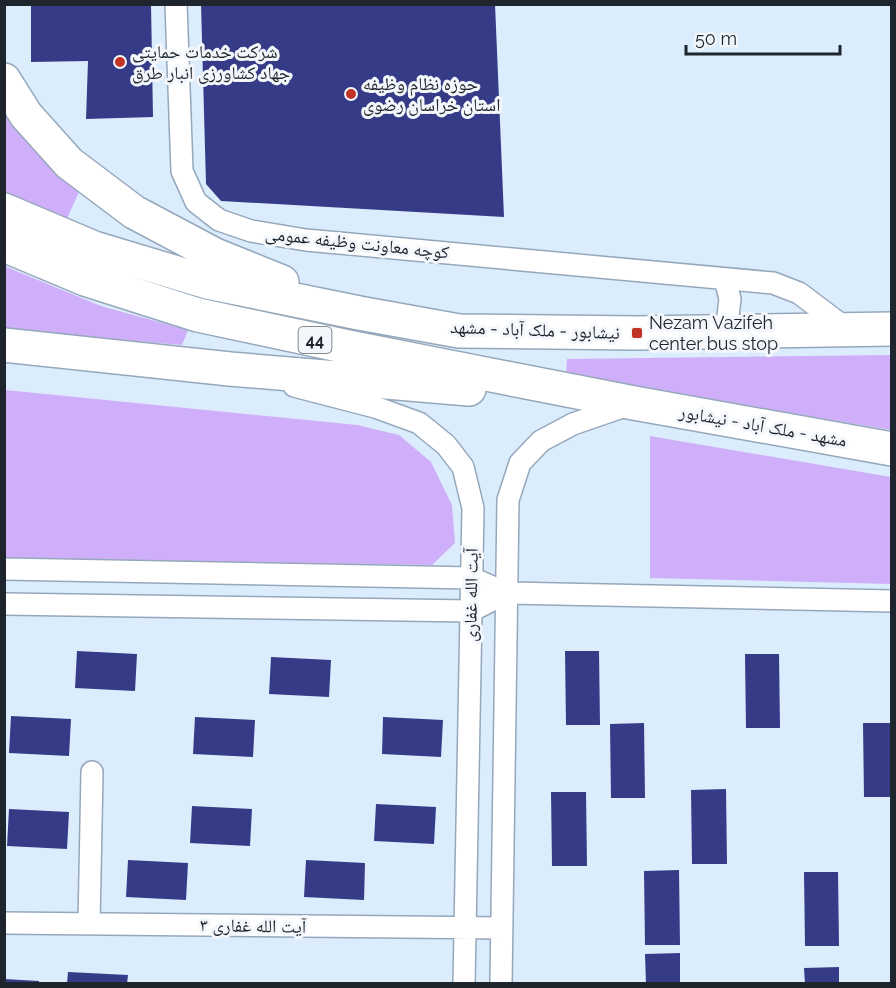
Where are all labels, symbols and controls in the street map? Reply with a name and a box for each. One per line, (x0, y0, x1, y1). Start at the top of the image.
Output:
scale bar (686, 18, 840, 56)
text: 50 m (695, 28, 737, 49)
place label: شرکت خدمات حمایتی جهاد کشاورزی انبار طرق (132, 41, 290, 84)
marker: شرکت خدمات حمایتی جهاد کشاورزی انبار طرق (113, 55, 127, 69)
place label: حوزه نظام وظیفه استان خراسان رضوی (363, 73, 500, 116)
marker: حوزه نظام وظیفه استان خراسان رضوی (344, 87, 358, 101)
street label: کوچه معاونت وظیفه عمومی (264, 222, 451, 264)
place label: Nezam Vazifeh center bus stop (649, 312, 778, 354)
street label: نیشابور - ملک آباد - مشهد (450, 316, 620, 344)
marker: Nezam Vazifeh center bus stop (630, 326, 644, 340)
road number: 44 (298, 327, 332, 353)
street label: مشهد - ملک آباد - نیشابور (677, 400, 848, 451)
street label: آیت الله غفاری (459, 548, 483, 642)
street label: آیت الله غفاری ۳ (200, 914, 307, 938)

